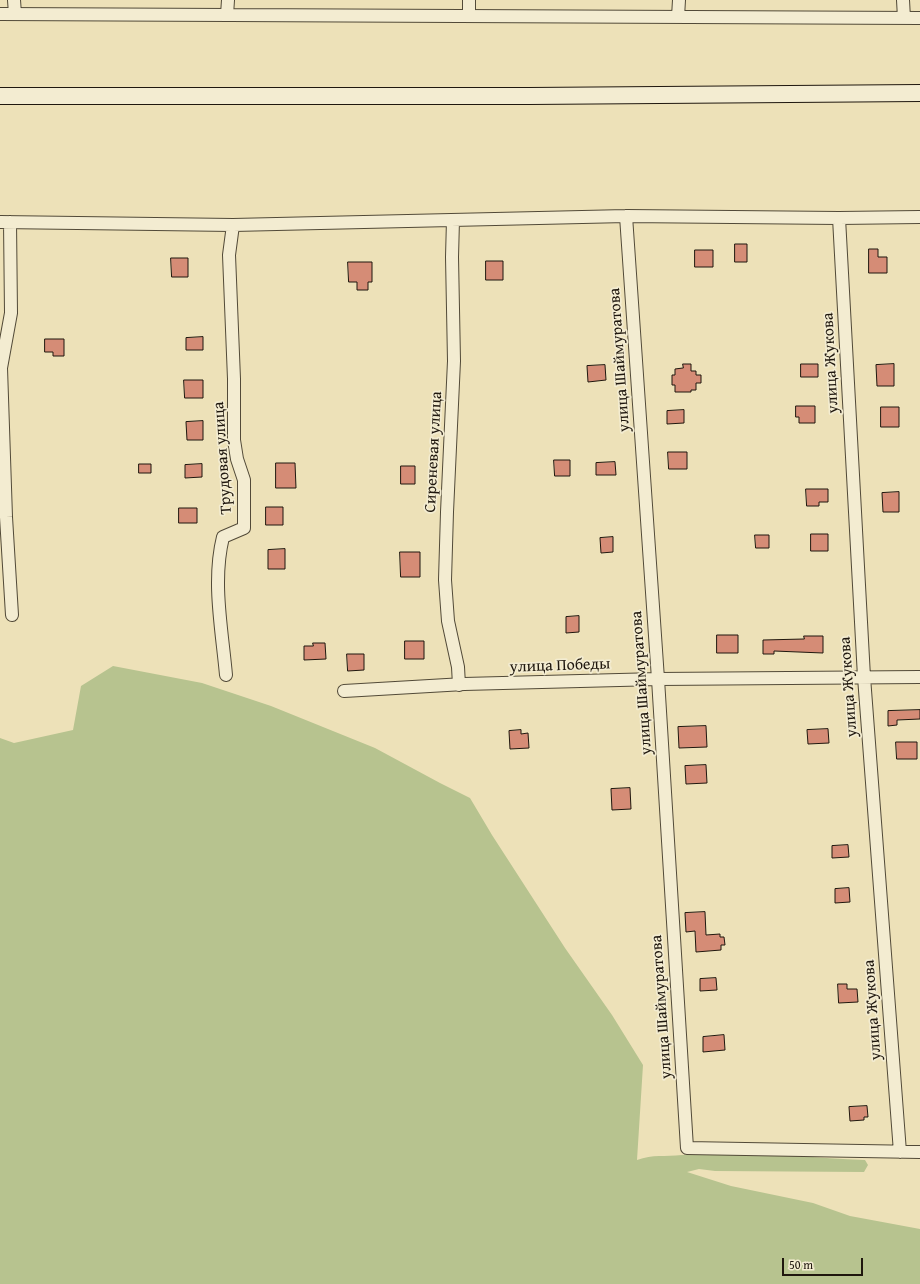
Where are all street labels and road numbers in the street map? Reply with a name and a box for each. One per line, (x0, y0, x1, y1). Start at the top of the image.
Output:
street label: улица Шаймуратова (605, 287, 635, 433)
street label: улица Жукова (819, 312, 843, 414)
street label: Сиреневая улица (421, 391, 447, 513)
street label: Трудовая улица (209, 401, 237, 515)
street label: улица Шаймуратова (627, 610, 657, 756)
street label: улица Жукова (836, 636, 862, 738)
street label: улица Победы (509, 655, 611, 677)
street label: улица Шаймуратова (647, 934, 677, 1080)
street label: улица Жукова (860, 959, 886, 1061)

